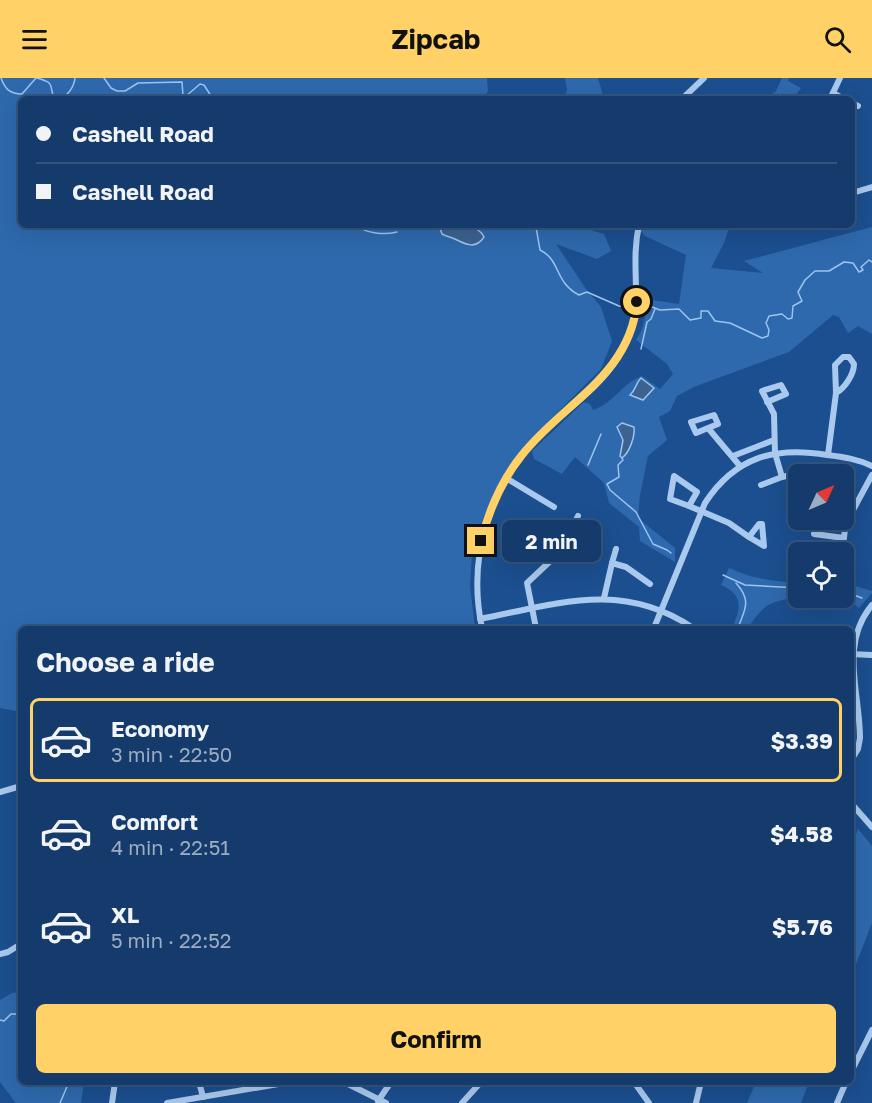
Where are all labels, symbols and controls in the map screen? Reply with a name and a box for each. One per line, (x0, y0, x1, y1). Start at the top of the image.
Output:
icon: menu (18, 23, 51, 56)
text: Zipcab (392, 23, 480, 55)
icon: search (821, 23, 854, 56)
text: Cashell Road (72, 120, 214, 147)
text: Cashell Road (72, 178, 214, 205)
route start (623, 288, 650, 315)
north arrow (788, 464, 854, 530)
map controls (788, 464, 854, 608)
callout: 2 min (502, 520, 601, 562)
route end (467, 527, 494, 554)
text: 2 min (525, 529, 578, 553)
button: locate (788, 542, 854, 608)
text: Choose a ride (36, 646, 215, 678)
icon: car (39, 713, 93, 767)
text: Economy (111, 715, 209, 742)
text: $3.39 (770, 727, 833, 754)
text: 3 min · 22:50 (111, 742, 232, 766)
icon: car (39, 806, 93, 860)
text: Comfort (111, 808, 198, 835)
text: $4.58 (770, 820, 833, 847)
text: 4 min · 22:51 (111, 835, 230, 859)
icon: car (39, 899, 93, 953)
text: XL (111, 901, 139, 928)
text: $5.76 (772, 913, 833, 940)
text: 5 min · 22:52 (111, 928, 231, 952)
button: Confirm (36, 1004, 836, 1073)

